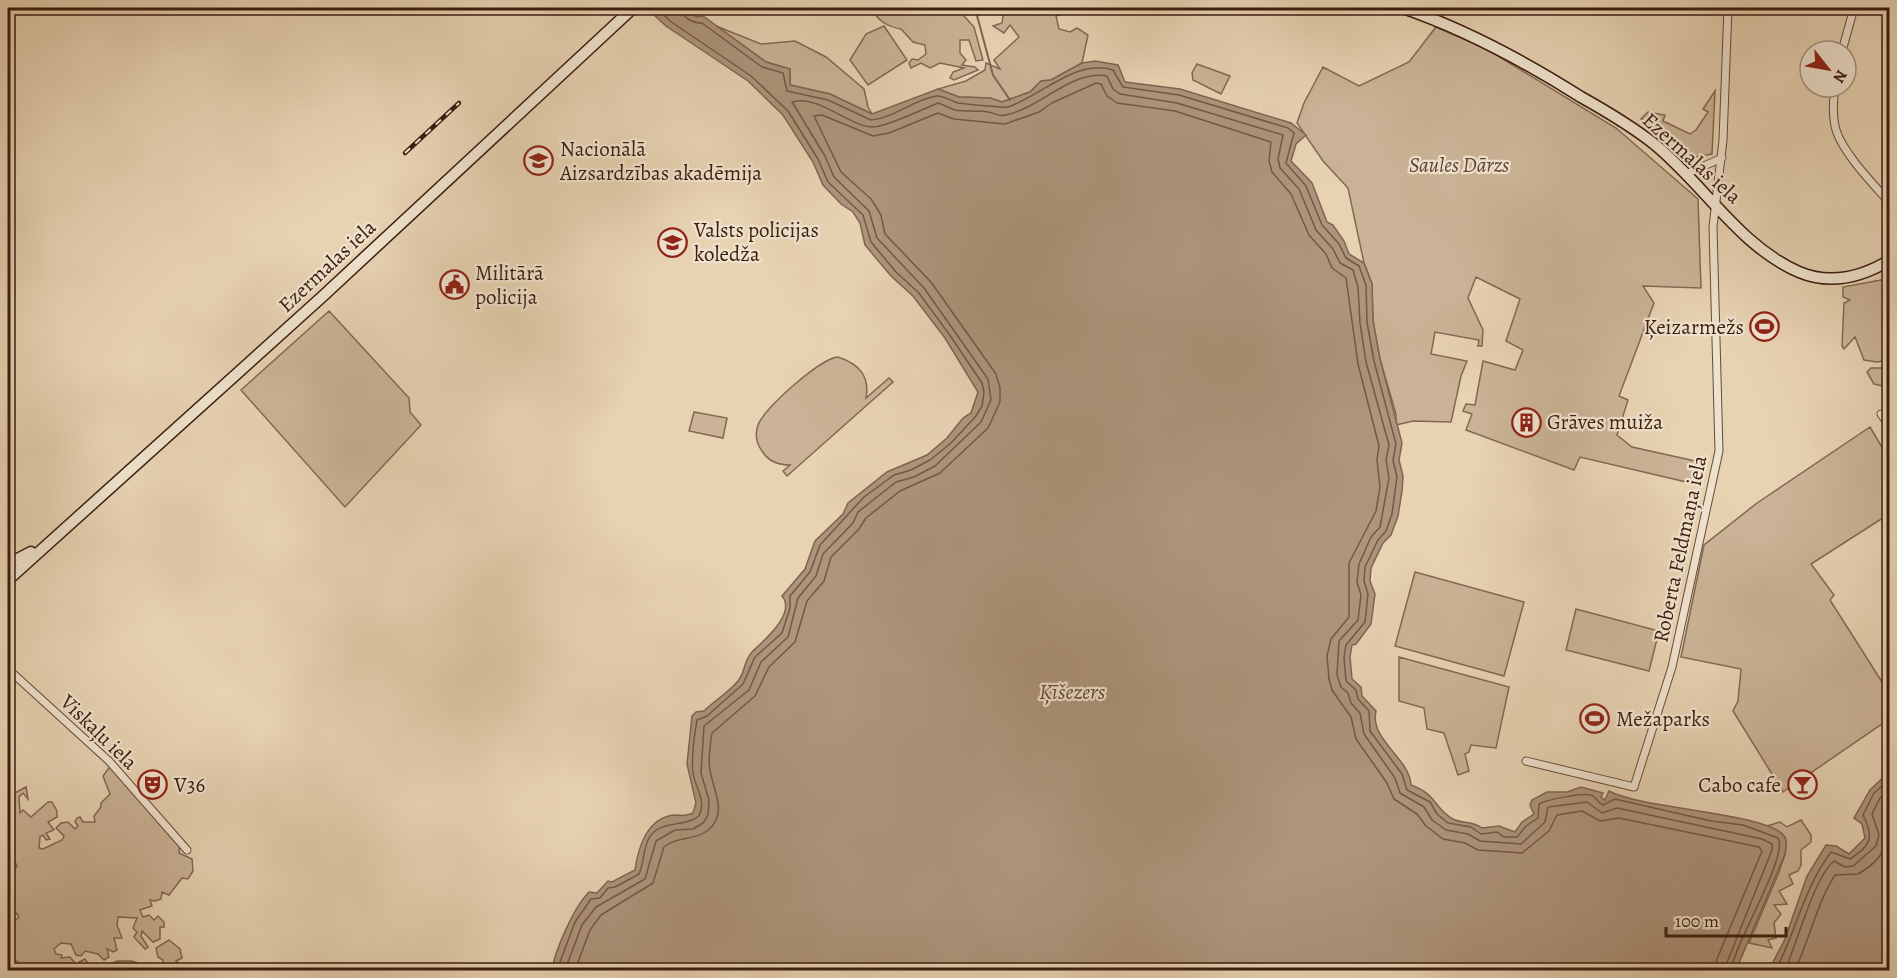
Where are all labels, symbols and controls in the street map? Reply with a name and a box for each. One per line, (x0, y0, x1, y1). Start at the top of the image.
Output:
north arrow (1798, 39, 1858, 99)
text: N (1827, 66, 1852, 87)
street label: Ezermalas iela (1637, 106, 1748, 210)
place label: Nacionālā Aizsardzības akadēmija (559, 135, 762, 187)
school or university icon: Nacionālā Aizsardzības akadēmija (523, 145, 555, 177)
park label: Saules Dārzs (1409, 151, 1509, 179)
street label: Ezermalas iela (272, 213, 382, 319)
place label: Valsts policijas koledža (693, 216, 819, 268)
school or university icon: Valsts policijas koledža (657, 226, 689, 258)
place label: Militārā policija (475, 259, 544, 311)
public building icon: Militārā policija (438, 269, 470, 301)
sports icon: Ķeizarmežs (1749, 311, 1781, 343)
place label: Ķeizarmežs (1644, 313, 1744, 341)
building icon: Grāves muiža (1510, 406, 1542, 438)
place label: Grāves muiža (1547, 408, 1663, 436)
street label: Roberta Feldmaņa iela (1647, 453, 1714, 645)
water label: Ķīšezers (1039, 677, 1106, 707)
street label: Viskaļu iela (54, 688, 144, 776)
sports icon: Mežaparks (1579, 703, 1611, 735)
place label: Mežaparks (1616, 705, 1710, 733)
theatre icon: V36 (137, 769, 169, 801)
bar icon: Cabo cafe (1786, 769, 1818, 801)
place label: V36 (173, 771, 206, 799)
place label: Cabo cafe (1698, 771, 1781, 799)
scale bar (1666, 900, 1786, 938)
text: 100 m (1675, 909, 1719, 933)

